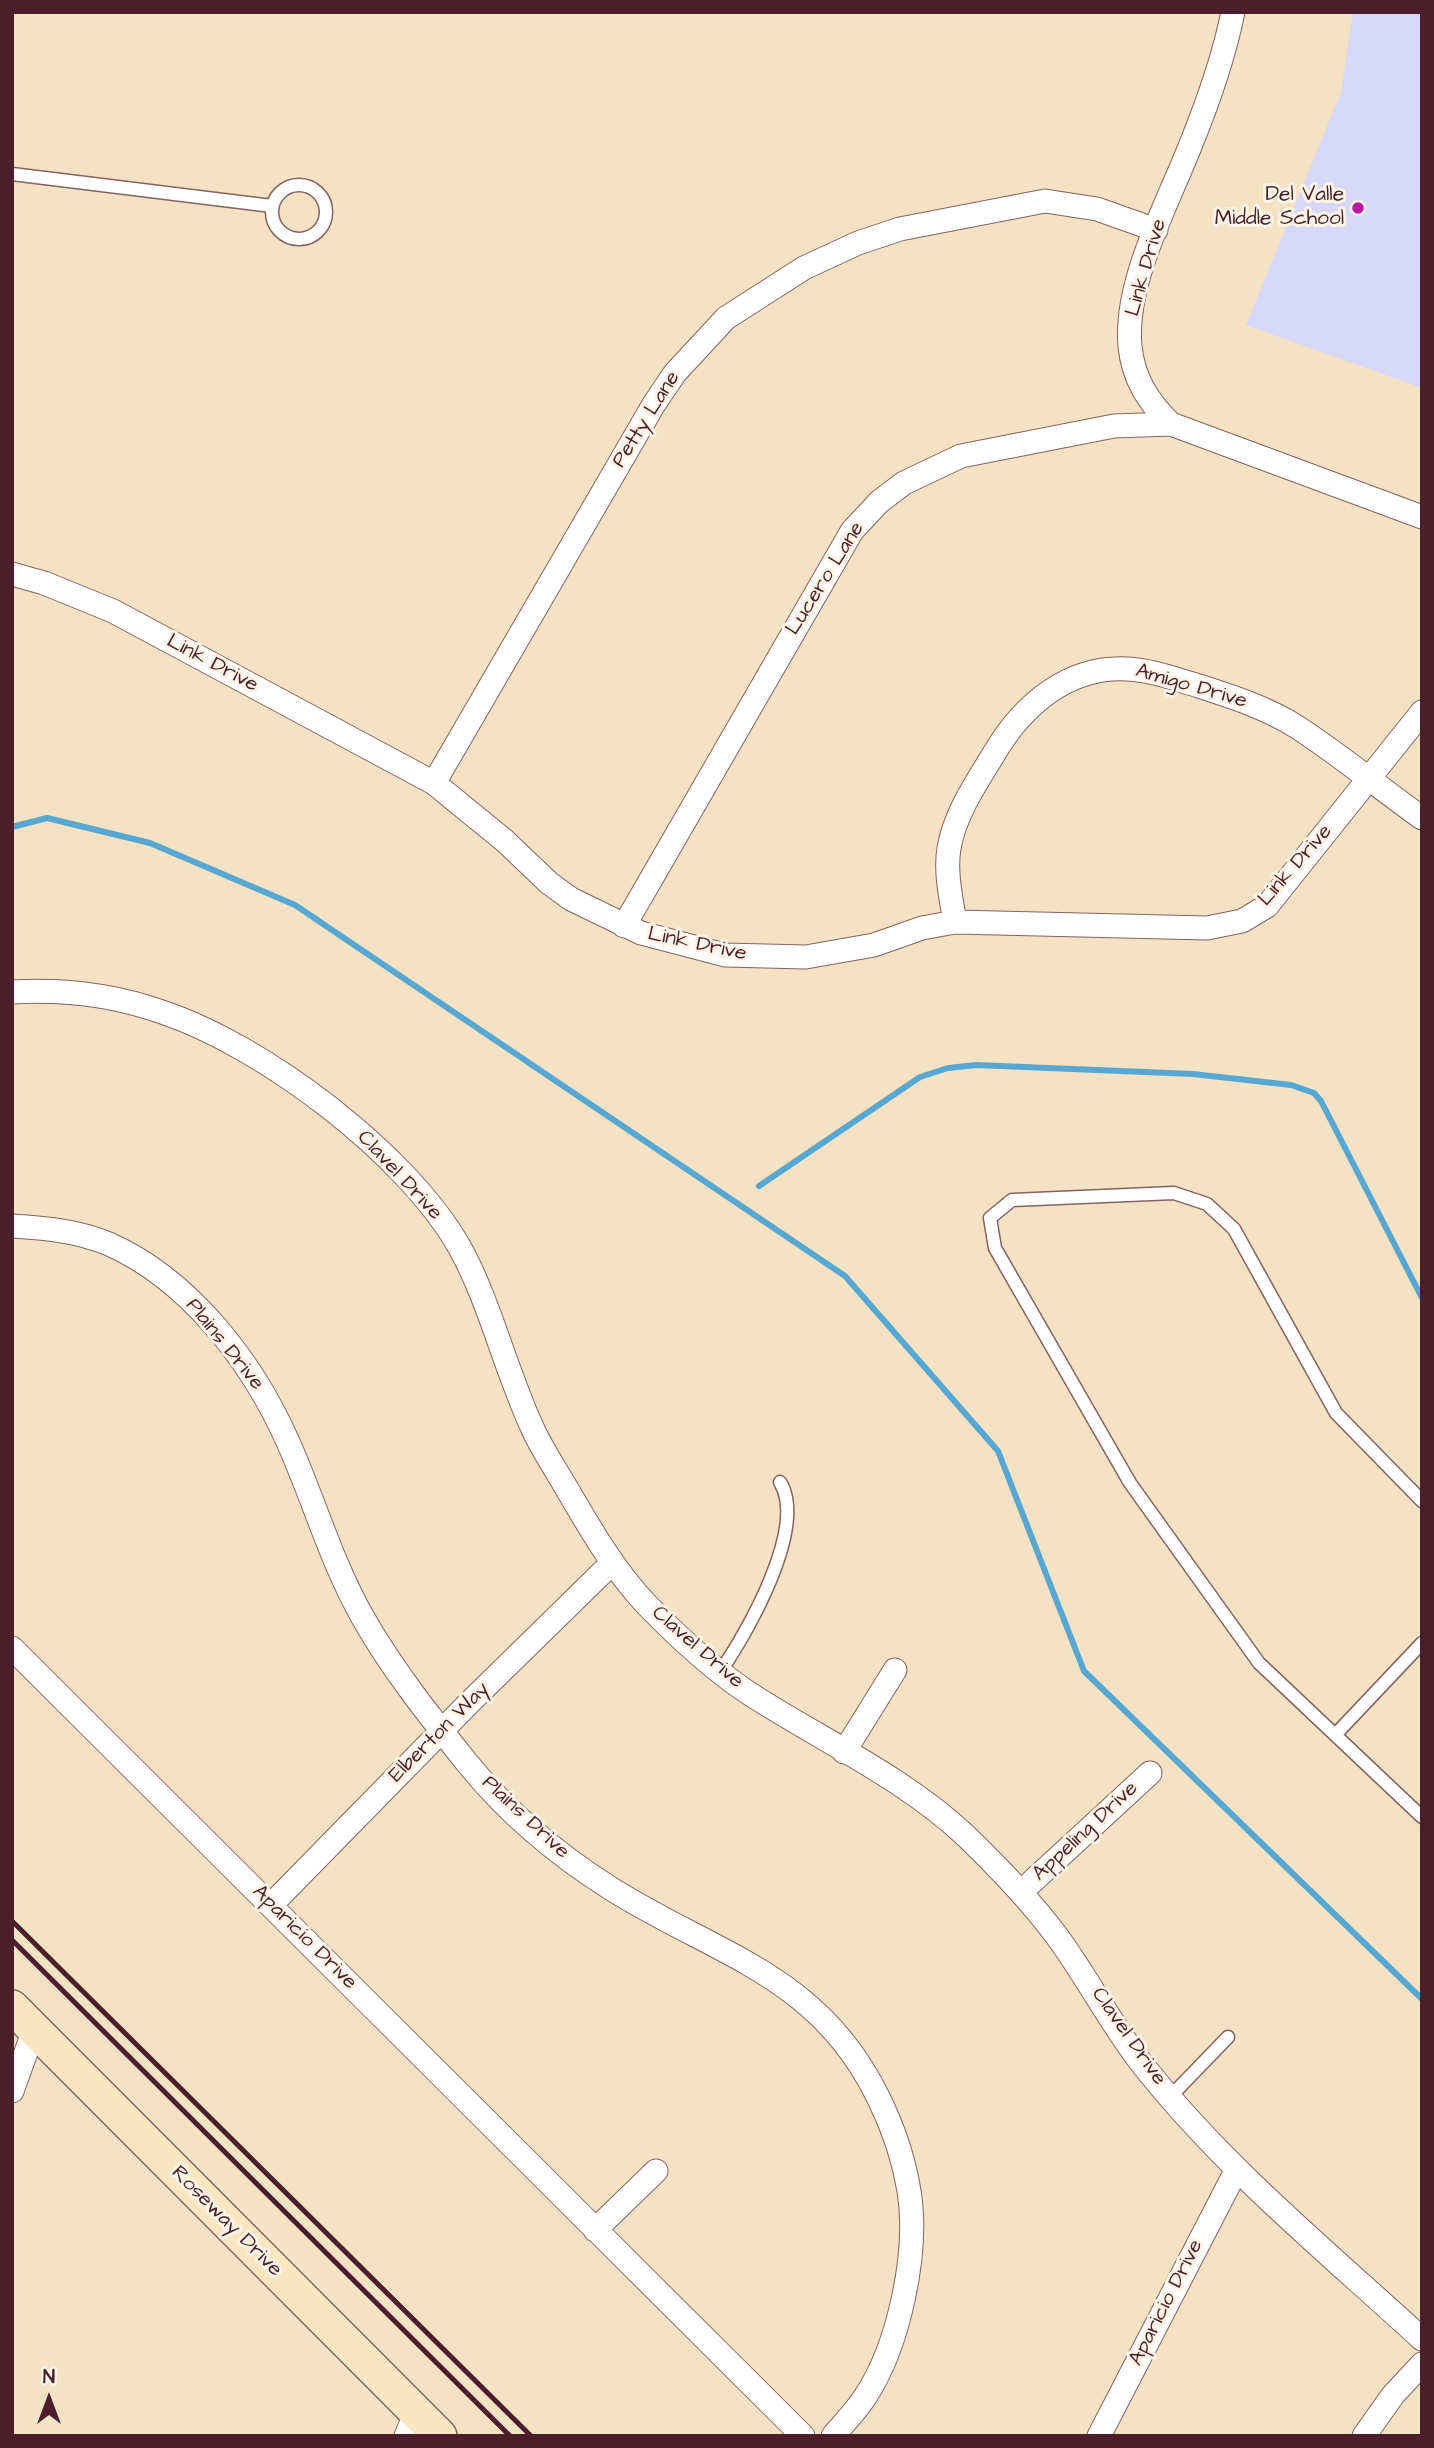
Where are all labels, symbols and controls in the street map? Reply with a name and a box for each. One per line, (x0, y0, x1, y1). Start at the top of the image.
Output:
place label: Del Valle Middle School (1215, 183, 1344, 233)
marker: Del Valle Middle School (1350, 200, 1366, 216)
street label: Link Drive (1121, 216, 1173, 320)
street label: Petty Lane (607, 367, 687, 473)
street label: Lucero Lane (781, 518, 871, 640)
street label: Link Drive (162, 629, 262, 699)
street label: Amigo Drive (1132, 659, 1250, 715)
street label: Link Drive (1254, 820, 1338, 912)
street label: Link Drive (645, 922, 749, 968)
street label: Clavel Drive (351, 1126, 447, 1226)
street label: Plains Drive (179, 1294, 269, 1396)
street label: Clavel Drive (646, 1601, 748, 1695)
street label: Elberton Way (385, 1678, 495, 1788)
street label: Plains Drive (476, 1771, 574, 1865)
street label: Appeling Drive (1028, 1777, 1144, 1887)
street label: Aparicio Drive (246, 1880, 362, 1996)
street label: Clavel Drive (1085, 1983, 1171, 2091)
street label: Roseway Drive (165, 2161, 287, 2283)
street label: Aparicio Drive (1124, 2236, 1210, 2370)
north arrow (14, 2364, 84, 2434)
text: N (43, 2364, 55, 2391)

